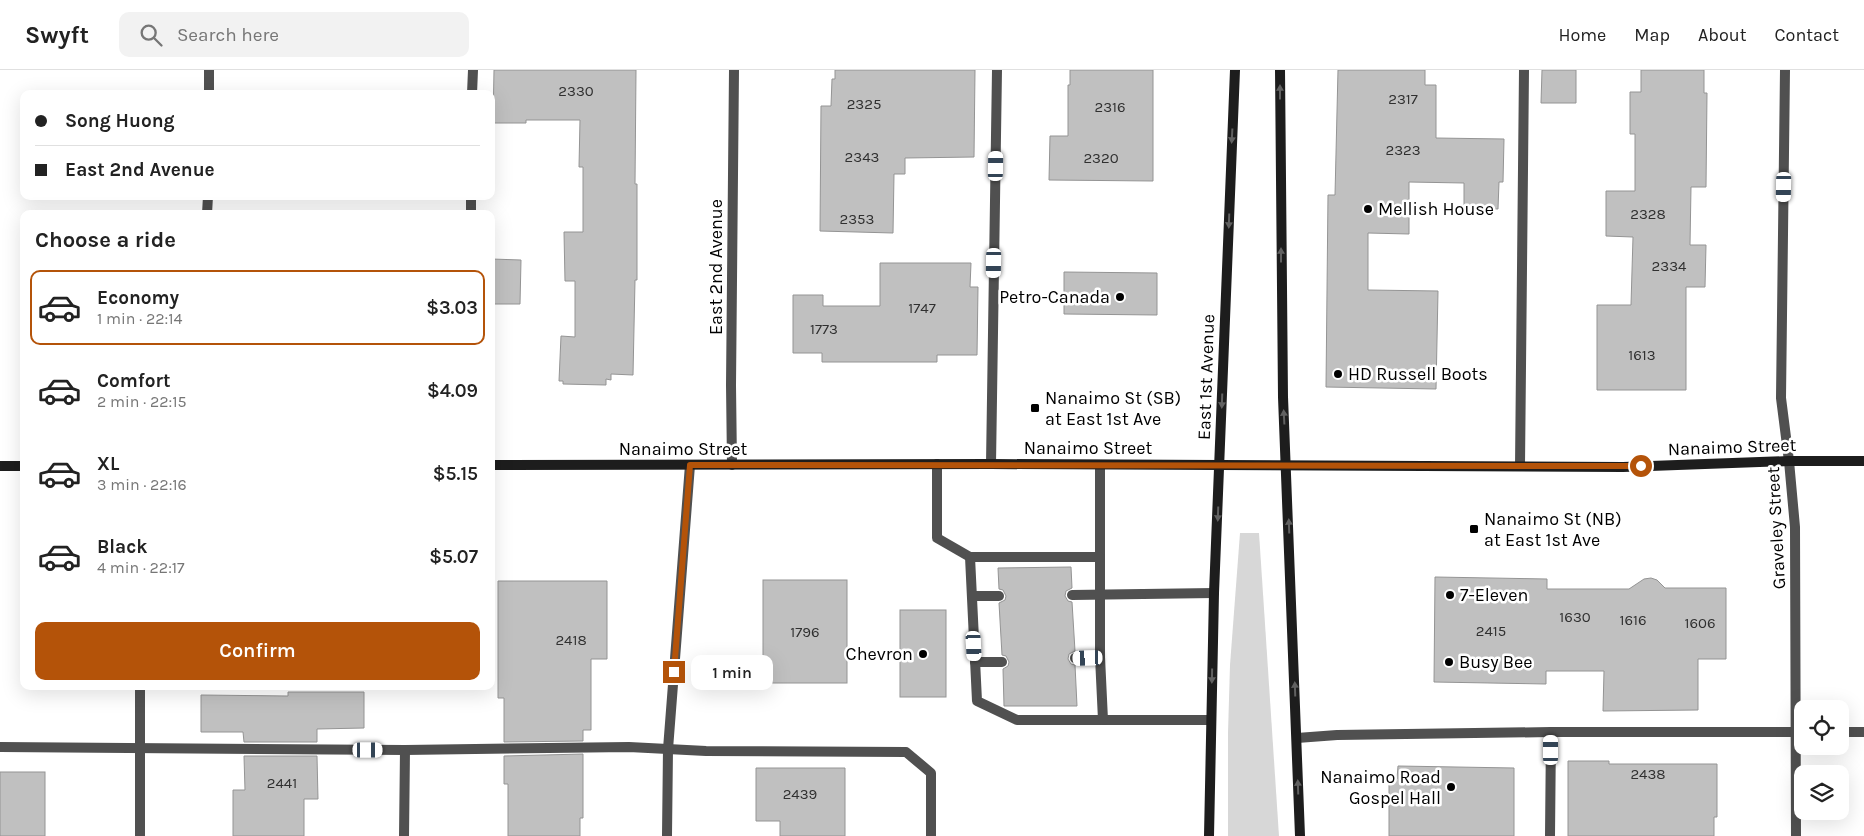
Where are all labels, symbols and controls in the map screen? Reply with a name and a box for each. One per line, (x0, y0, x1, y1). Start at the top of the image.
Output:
search box (119, 12, 469, 57)
text: Swyft (25, 21, 89, 49)
icon: search (137, 21, 165, 49)
text: Search here (177, 24, 279, 46)
text: Home (1558, 24, 1606, 46)
text: Map (1634, 24, 1670, 46)
text: About (1698, 24, 1747, 46)
text: Contact (1775, 24, 1839, 46)
house number: 2330 (558, 82, 594, 100)
one-way arrow (1276, 84, 1284, 100)
house number: 2317 (1388, 90, 1418, 108)
house number: 2325 (847, 95, 881, 113)
house number: 2316 (1094, 98, 1126, 116)
text: Song Huong (65, 110, 175, 132)
one-way arrow (1228, 128, 1236, 144)
house number: 2323 (1385, 141, 1421, 159)
house number: 2343 (845, 148, 879, 166)
house number: 2320 (1083, 149, 1119, 167)
car (988, 151, 1003, 181)
text: East 2nd Avenue (65, 159, 215, 181)
car (1776, 172, 1791, 202)
place label: Mellish House (1378, 198, 1494, 220)
street label: East 2nd Avenue (705, 199, 727, 335)
marker: Mellish House (1362, 203, 1374, 215)
house number: 2328 (1630, 205, 1666, 223)
house number: 2353 (840, 210, 874, 228)
one-way arrow (1225, 213, 1233, 229)
text: Choose a ride (35, 227, 176, 253)
one-way arrow (1277, 247, 1285, 263)
car (986, 248, 1001, 278)
house number: 2334 (1652, 257, 1687, 275)
icon: car (37, 285, 82, 330)
place label: Petro-Canada (999, 286, 1110, 308)
text: Economy (97, 287, 179, 309)
marker: Petro-Canada (1114, 291, 1126, 303)
text: $3.03 (426, 297, 478, 319)
house number: 1747 (908, 299, 936, 317)
text: 1 min · 22:14 (97, 309, 182, 328)
street label: East 1st Avenue (1193, 314, 1219, 440)
house number: 1773 (810, 320, 838, 338)
house number: 1613 (1628, 346, 1656, 364)
place label: HD Russell Boots (1348, 363, 1488, 385)
icon: car (37, 368, 82, 413)
marker: HD Russell Boots (1332, 368, 1344, 380)
text: Comfort (97, 370, 171, 392)
text: $4.09 (427, 380, 478, 402)
place label: Nanaimo St (SB) at East 1st Ave (1045, 387, 1181, 430)
text: 2 min · 22:15 (97, 392, 186, 411)
one-way arrow (1218, 393, 1226, 409)
marker: Nanaimo St (SB) at East 1st Ave (1029, 402, 1041, 414)
one-way arrow (1279, 409, 1287, 425)
street label: Nanaimo Street (1667, 434, 1797, 460)
street label: Nanaimo Street (1024, 437, 1153, 459)
street label: Nanaimo Street (619, 438, 748, 460)
icon: car (37, 451, 82, 496)
text: XL (97, 453, 119, 475)
route start (1630, 455, 1652, 477)
text: $5.15 (433, 463, 478, 485)
street label: Graveley Street (1762, 466, 1790, 590)
text: 3 min · 22:16 (97, 475, 187, 494)
one-way arrow (1213, 506, 1221, 522)
place label: Nanaimo St (NB) at East 1st Ave (1484, 508, 1622, 551)
one-way arrow (1284, 518, 1292, 534)
marker: Nanaimo St (NB) at East 1st Ave (1468, 523, 1480, 535)
icon: car (37, 534, 82, 579)
text: Black (97, 536, 148, 558)
text: $5.07 (429, 546, 478, 568)
text: 4 min · 22:17 (97, 558, 185, 577)
place label: 7-Eleven (1460, 584, 1528, 606)
marker: 7-Eleven (1444, 589, 1456, 601)
house number: 1630 (1559, 608, 1591, 626)
house number: 1616 (1619, 611, 1647, 629)
house number: 1606 (1684, 614, 1716, 632)
button: Confirm (35, 622, 480, 680)
house number: 2415 (1476, 622, 1506, 640)
house number: 1796 (790, 623, 820, 641)
house number: 2418 (555, 631, 587, 649)
car (965, 631, 982, 661)
place label: Chevron (846, 643, 913, 665)
marker: Chevron (917, 648, 929, 660)
car (1072, 650, 1103, 666)
place label: Busy Bee (1459, 651, 1533, 673)
callout: 1 min (692, 654, 774, 690)
marker: Busy Bee (1443, 656, 1455, 668)
route end (663, 661, 685, 683)
text: 1 min (712, 663, 752, 682)
one-way arrow (1207, 669, 1215, 685)
one-way arrow (1290, 681, 1298, 697)
map controls (1794, 700, 1849, 820)
button: locate (1794, 700, 1849, 755)
car (1543, 735, 1558, 765)
car (353, 743, 383, 758)
house number: 2438 (1630, 765, 1666, 783)
button: layers (1794, 765, 1849, 820)
place label: Nanaimo Road Gospel Hall (1320, 766, 1441, 809)
house number: 2441 (267, 774, 297, 792)
one-way arrow (1294, 779, 1302, 795)
marker: Nanaimo Road Gospel Hall (1445, 781, 1457, 793)
house number: 2439 (783, 785, 817, 803)

